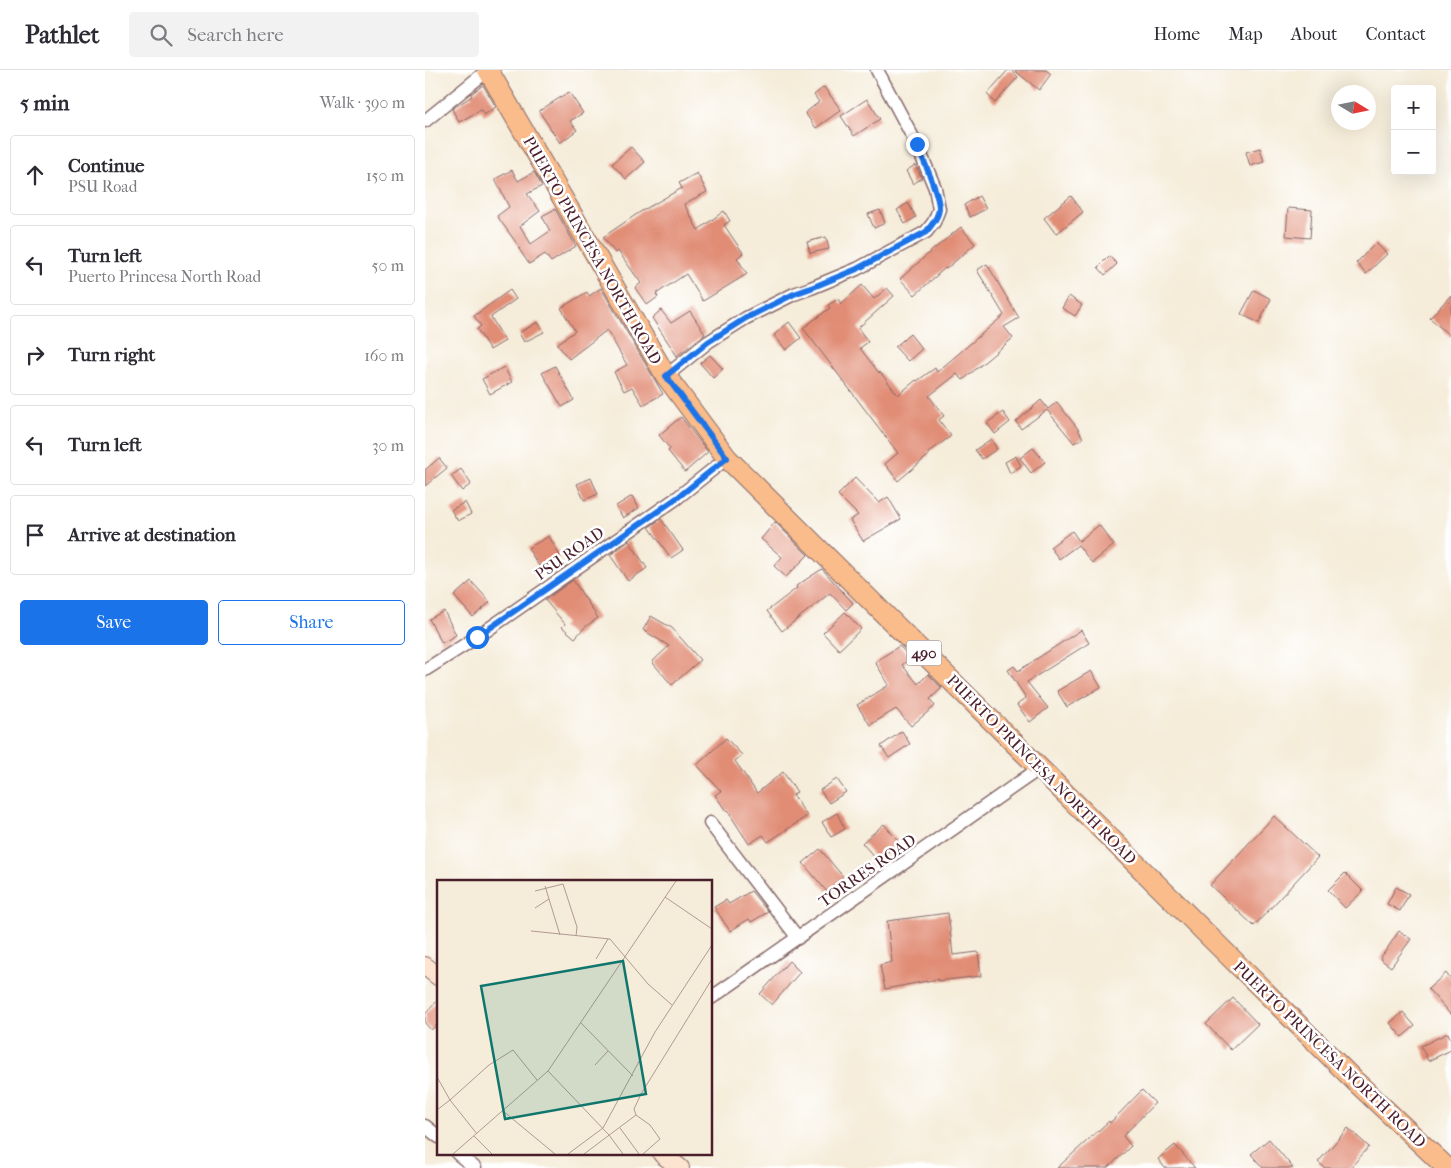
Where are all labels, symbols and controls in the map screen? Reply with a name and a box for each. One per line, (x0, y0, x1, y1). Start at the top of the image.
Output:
search box (129, 12, 479, 57)
text: Pathlet (25, 21, 99, 49)
icon: search (147, 21, 175, 49)
text: Search here (187, 24, 284, 46)
text: Home (1153, 24, 1200, 45)
text: Map (1228, 24, 1263, 45)
text: About (1291, 24, 1337, 45)
text: Contact (1365, 24, 1426, 45)
north arrow (1331, 85, 1376, 130)
map controls (1391, 85, 1436, 175)
button: + (1391, 85, 1436, 130)
text: 5 min (20, 91, 69, 115)
text: Walk · 390 m (320, 93, 405, 112)
button: − (1391, 130, 1436, 175)
street label: PUERTO PRINCESA NORTH ROAD (519, 133, 666, 368)
route end (906, 133, 929, 156)
text: Continue (68, 155, 144, 177)
icon: ahead (21, 161, 49, 189)
text: 150 m (366, 166, 404, 185)
text: PSU Road (68, 177, 137, 196)
text: Turn left (68, 245, 142, 267)
icon: left (21, 251, 49, 279)
text: 50 m (372, 256, 404, 275)
text: Puerto Princesa North Road (68, 267, 261, 286)
icon: right (21, 341, 49, 369)
text: Turn right (68, 344, 155, 366)
text: 160 m (364, 346, 404, 365)
icon: left (21, 431, 49, 459)
text: Turn left (68, 434, 142, 456)
text: 30 m (372, 436, 404, 455)
icon: arrive (21, 521, 49, 549)
street label: PSU ROAD (531, 523, 607, 584)
text: Arrive at destination (68, 524, 236, 546)
button: Save (20, 600, 208, 645)
button: Share (218, 600, 405, 645)
route start (466, 626, 489, 649)
road number: 490 (907, 640, 941, 666)
street label: PUERTO PRINCESA NORTH ROAD (943, 671, 1140, 868)
street label: TORRES ROAD (815, 830, 919, 911)
inset map (437, 880, 713, 1156)
street label: PUERTO PRINCESA NORTH ROAD (1229, 957, 1430, 1152)

